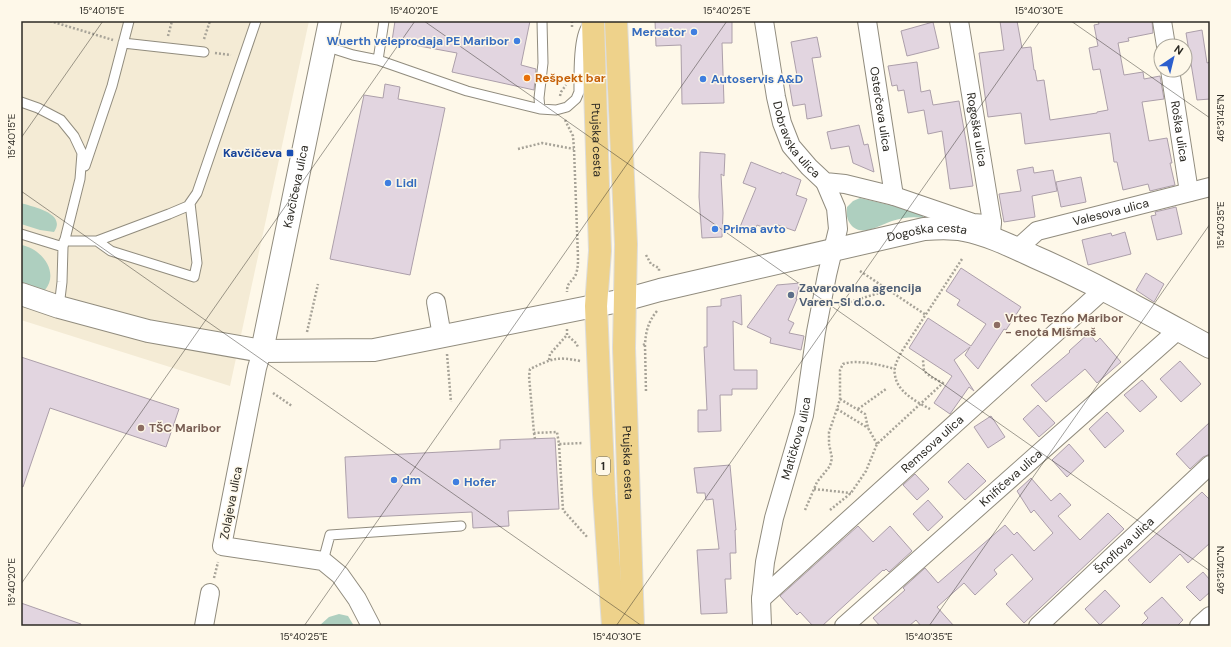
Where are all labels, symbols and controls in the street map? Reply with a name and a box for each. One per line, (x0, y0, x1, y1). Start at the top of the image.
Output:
text: 15°40'15"E (80, 4, 125, 17)
text: 15°40'20"E (390, 4, 438, 17)
text: 15°40'25"E (703, 4, 751, 17)
text: 15°40'30"E (1015, 4, 1064, 17)
place label: Mercator (632, 24, 686, 40)
marker: Mercator (689, 27, 699, 37)
place label: Wuerth veleprodaja PE Maribor (327, 33, 509, 49)
marker: Wuerth veleprodaja PE Maribor (512, 36, 522, 46)
north arrow (1153, 38, 1193, 78)
text: N (1171, 42, 1186, 58)
street label: Osterčeva ulica (866, 65, 895, 153)
place label: Rešpekt bar (535, 70, 606, 86)
place label: Autoservis A&D (711, 71, 803, 87)
marker: Rešpekt bar (522, 73, 532, 83)
marker: Autoservis A&D (698, 74, 708, 84)
street label: Rogoška ulica (963, 91, 991, 168)
text: 46°31'45"N (1214, 94, 1227, 142)
street label: Dobravska ulica (769, 99, 824, 182)
street label: Roška ulica (1167, 100, 1192, 163)
street label: Ptujska cesta (587, 103, 606, 177)
text: 15°40'15"E (5, 113, 18, 158)
street label: Kavčičeva ulica (280, 144, 312, 229)
place label: Kavčičeva (223, 145, 282, 161)
marker: Kavčičeva (285, 148, 295, 158)
place label: Lidl (396, 175, 417, 191)
marker: Lidl (383, 178, 393, 188)
street label: Valesova ulica (1071, 195, 1150, 230)
text: 15°40'35"E (1214, 201, 1227, 249)
street label: Dogoška cesta (885, 220, 969, 245)
place label: Prima avto (723, 221, 786, 237)
marker: Prima avto (710, 224, 720, 234)
place label: Zavarovalna agencija Varen-SI d.o.o. (799, 280, 921, 310)
marker: Zavarovalna agencija Varen-SI d.o.o. (786, 290, 796, 300)
place label: Vrtec Tezno Maribor - enota Mišmaš (1005, 310, 1123, 340)
marker: Vrtec Tezno Maribor - enota Mišmaš (992, 320, 1002, 330)
street label: Matičkova ulica (778, 396, 815, 482)
street label: Remsova ulica (898, 412, 967, 476)
place label: TŠC Maribor (149, 420, 221, 436)
marker: TŠC Maribor (136, 423, 146, 433)
street label: Ptujska cesta (619, 425, 637, 500)
street label: Knifičeva ulica (976, 446, 1046, 510)
road number: 1 (596, 457, 610, 475)
street label: Zolajeva ulica (216, 465, 246, 541)
place label: dm (402, 472, 421, 488)
place label: Hofer (464, 474, 496, 490)
marker: dm (389, 475, 399, 485)
marker: Hofer (451, 477, 461, 487)
street label: Šnoflova ulica (1091, 513, 1157, 577)
text: 46°31'40"N (1214, 546, 1227, 594)
text: 15°40'20"E (5, 558, 18, 606)
text: 15°40'25"E (280, 630, 328, 643)
text: 15°40'30"E (593, 630, 642, 643)
text: 15°40'35"E (905, 630, 953, 643)

